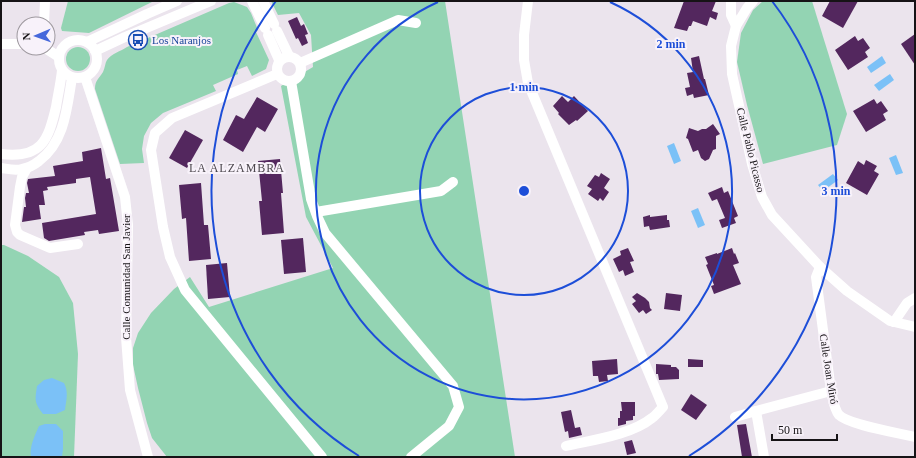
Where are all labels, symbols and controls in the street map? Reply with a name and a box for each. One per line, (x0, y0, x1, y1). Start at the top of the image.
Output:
north arrow (16, 16, 56, 56)
bus stop icon: Los Naranjos (127, 29, 149, 51)
text: N (20, 32, 32, 41)
place label: Los Naranjos (152, 34, 211, 46)
text: 2 min (656, 37, 686, 51)
text: 1 min (509, 80, 539, 94)
street label: Calle Pablo Picasso (735, 106, 767, 194)
district label: LA ALZAMBRA (189, 161, 285, 175)
centre of rings (517, 184, 531, 198)
text: 3 min (821, 184, 851, 198)
street label: Calle Comunidad San Javier (120, 214, 132, 340)
street label: Calle Joan Miró (818, 333, 841, 405)
scale bar (772, 416, 837, 442)
text: 50 m (778, 423, 803, 437)

